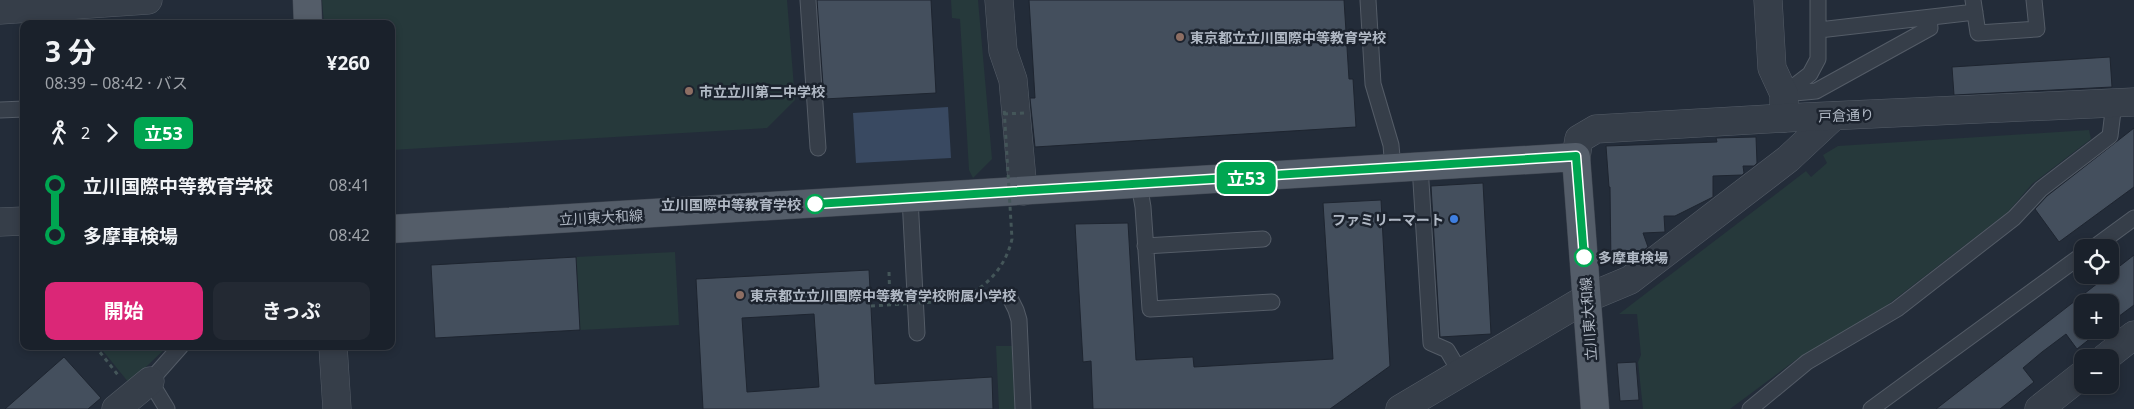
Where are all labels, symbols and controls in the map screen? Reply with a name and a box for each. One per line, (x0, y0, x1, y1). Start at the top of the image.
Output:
place label: 東京都立立川国際中等教育学校 (1190, 28, 1386, 47)
marker: 東京都立立川国際中等教育学校 (1174, 31, 1186, 43)
text: 3 分 (45, 32, 96, 70)
text: ¥260 (327, 50, 370, 76)
text: 08:39 – 08:42 · バス (45, 72, 188, 94)
place label: 市立立川第二中学校 (699, 82, 825, 101)
marker: 市立立川第二中学校 (683, 85, 695, 97)
street label: 戸倉通り (1818, 105, 1874, 125)
icon: walk (45, 119, 73, 147)
icon: forward (98, 119, 126, 147)
text: 立53 (144, 121, 183, 145)
text: 2 (81, 122, 90, 144)
line badge: 立53 (1217, 162, 1275, 194)
text: 立53 (1227, 166, 1265, 190)
text: 立川国際中等教育学校 (83, 173, 273, 199)
text: 08:41 (329, 174, 370, 196)
marker: 立川国際中等教育学校 (805, 194, 825, 214)
place label: 立川国際中等教育学校 (661, 195, 801, 214)
street label: 立川東大和線 (559, 205, 643, 229)
place label: ファミリーマート (1332, 210, 1444, 229)
marker: ファミリーマート (1448, 213, 1460, 225)
text: 多摩車検場 (83, 223, 178, 249)
text: 08:42 (329, 224, 370, 246)
map controls (2074, 239, 2119, 394)
button: locate (2074, 239, 2119, 284)
marker: 多摩車検場 (1574, 247, 1594, 267)
place label: 多摩車検場 (1598, 248, 1668, 267)
street label: 立川東大和線 (1576, 276, 1600, 362)
button: 開始 (45, 282, 203, 340)
button: きっぷ (213, 282, 370, 340)
place label: 東京都立立川国際中等教育学校附属小学校 (750, 286, 1016, 305)
marker: 東京都立立川国際中等教育学校附属小学校 (734, 289, 746, 301)
button: + (2074, 294, 2119, 339)
button: − (2074, 349, 2119, 394)

